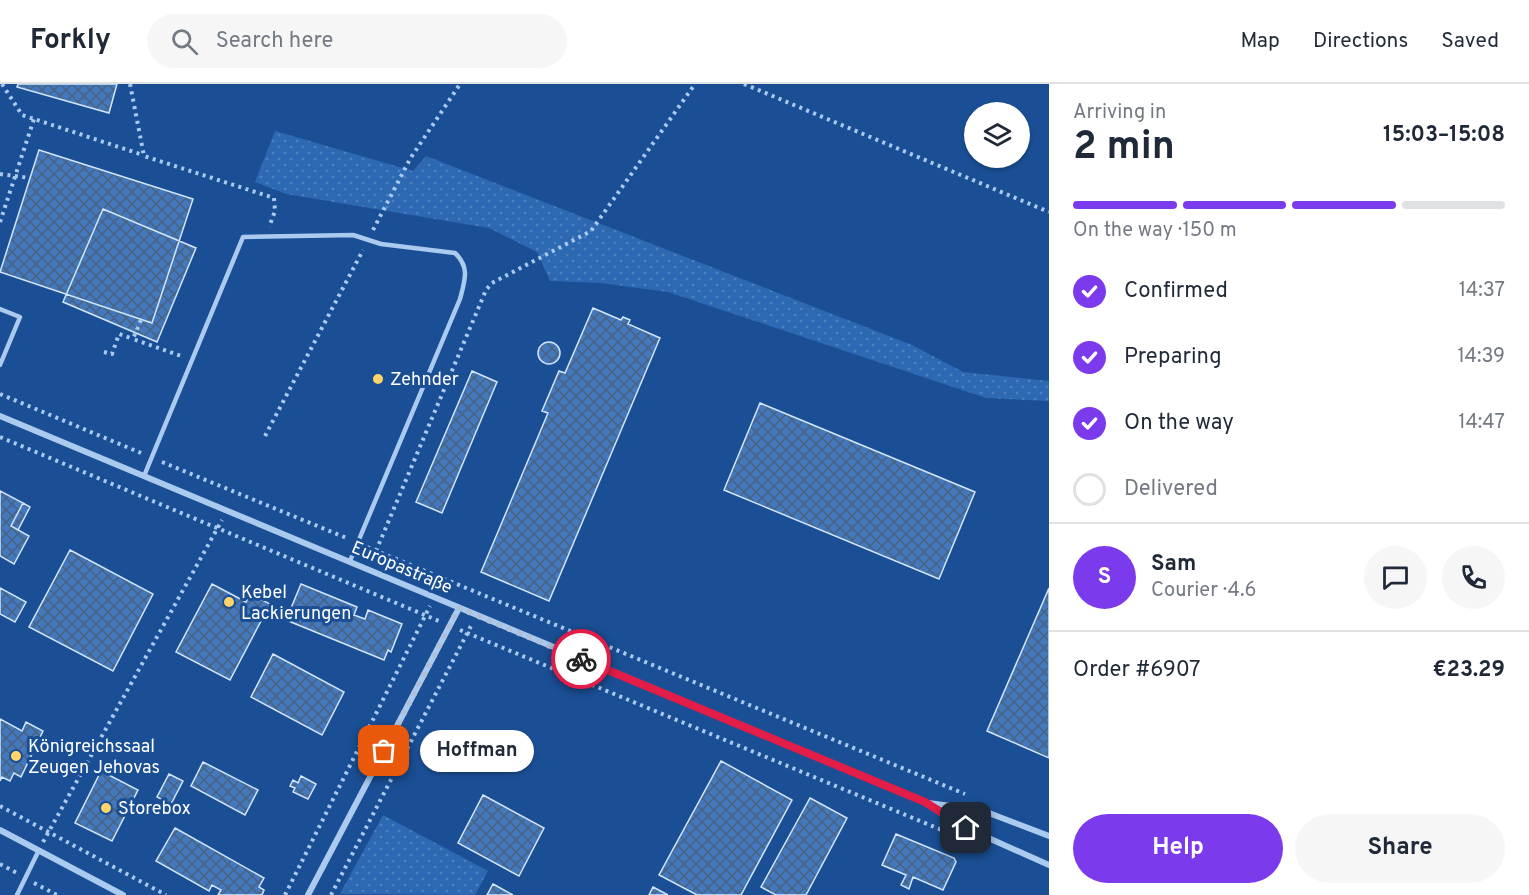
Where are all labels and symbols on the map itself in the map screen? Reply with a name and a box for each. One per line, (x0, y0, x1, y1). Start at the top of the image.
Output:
place label: Zehnder (390, 369, 459, 392)
marker: Zehnder (371, 372, 385, 386)
street label: Europastraße (347, 537, 455, 600)
place label: Kebel Lackierungen (241, 582, 351, 626)
marker: Kebel Lackierungen (222, 595, 236, 609)
courier (551, 629, 611, 689)
pin (358, 725, 409, 776)
callout: Hoffman (420, 730, 534, 772)
place label: Königreichssaal Zeugen Jehovas (28, 736, 160, 780)
marker: Königreichssaal Zeugen Jehovas (9, 749, 23, 763)
place label: Storebox (118, 798, 191, 821)
marker: Storebox (99, 801, 113, 815)
pin (940, 802, 991, 853)

